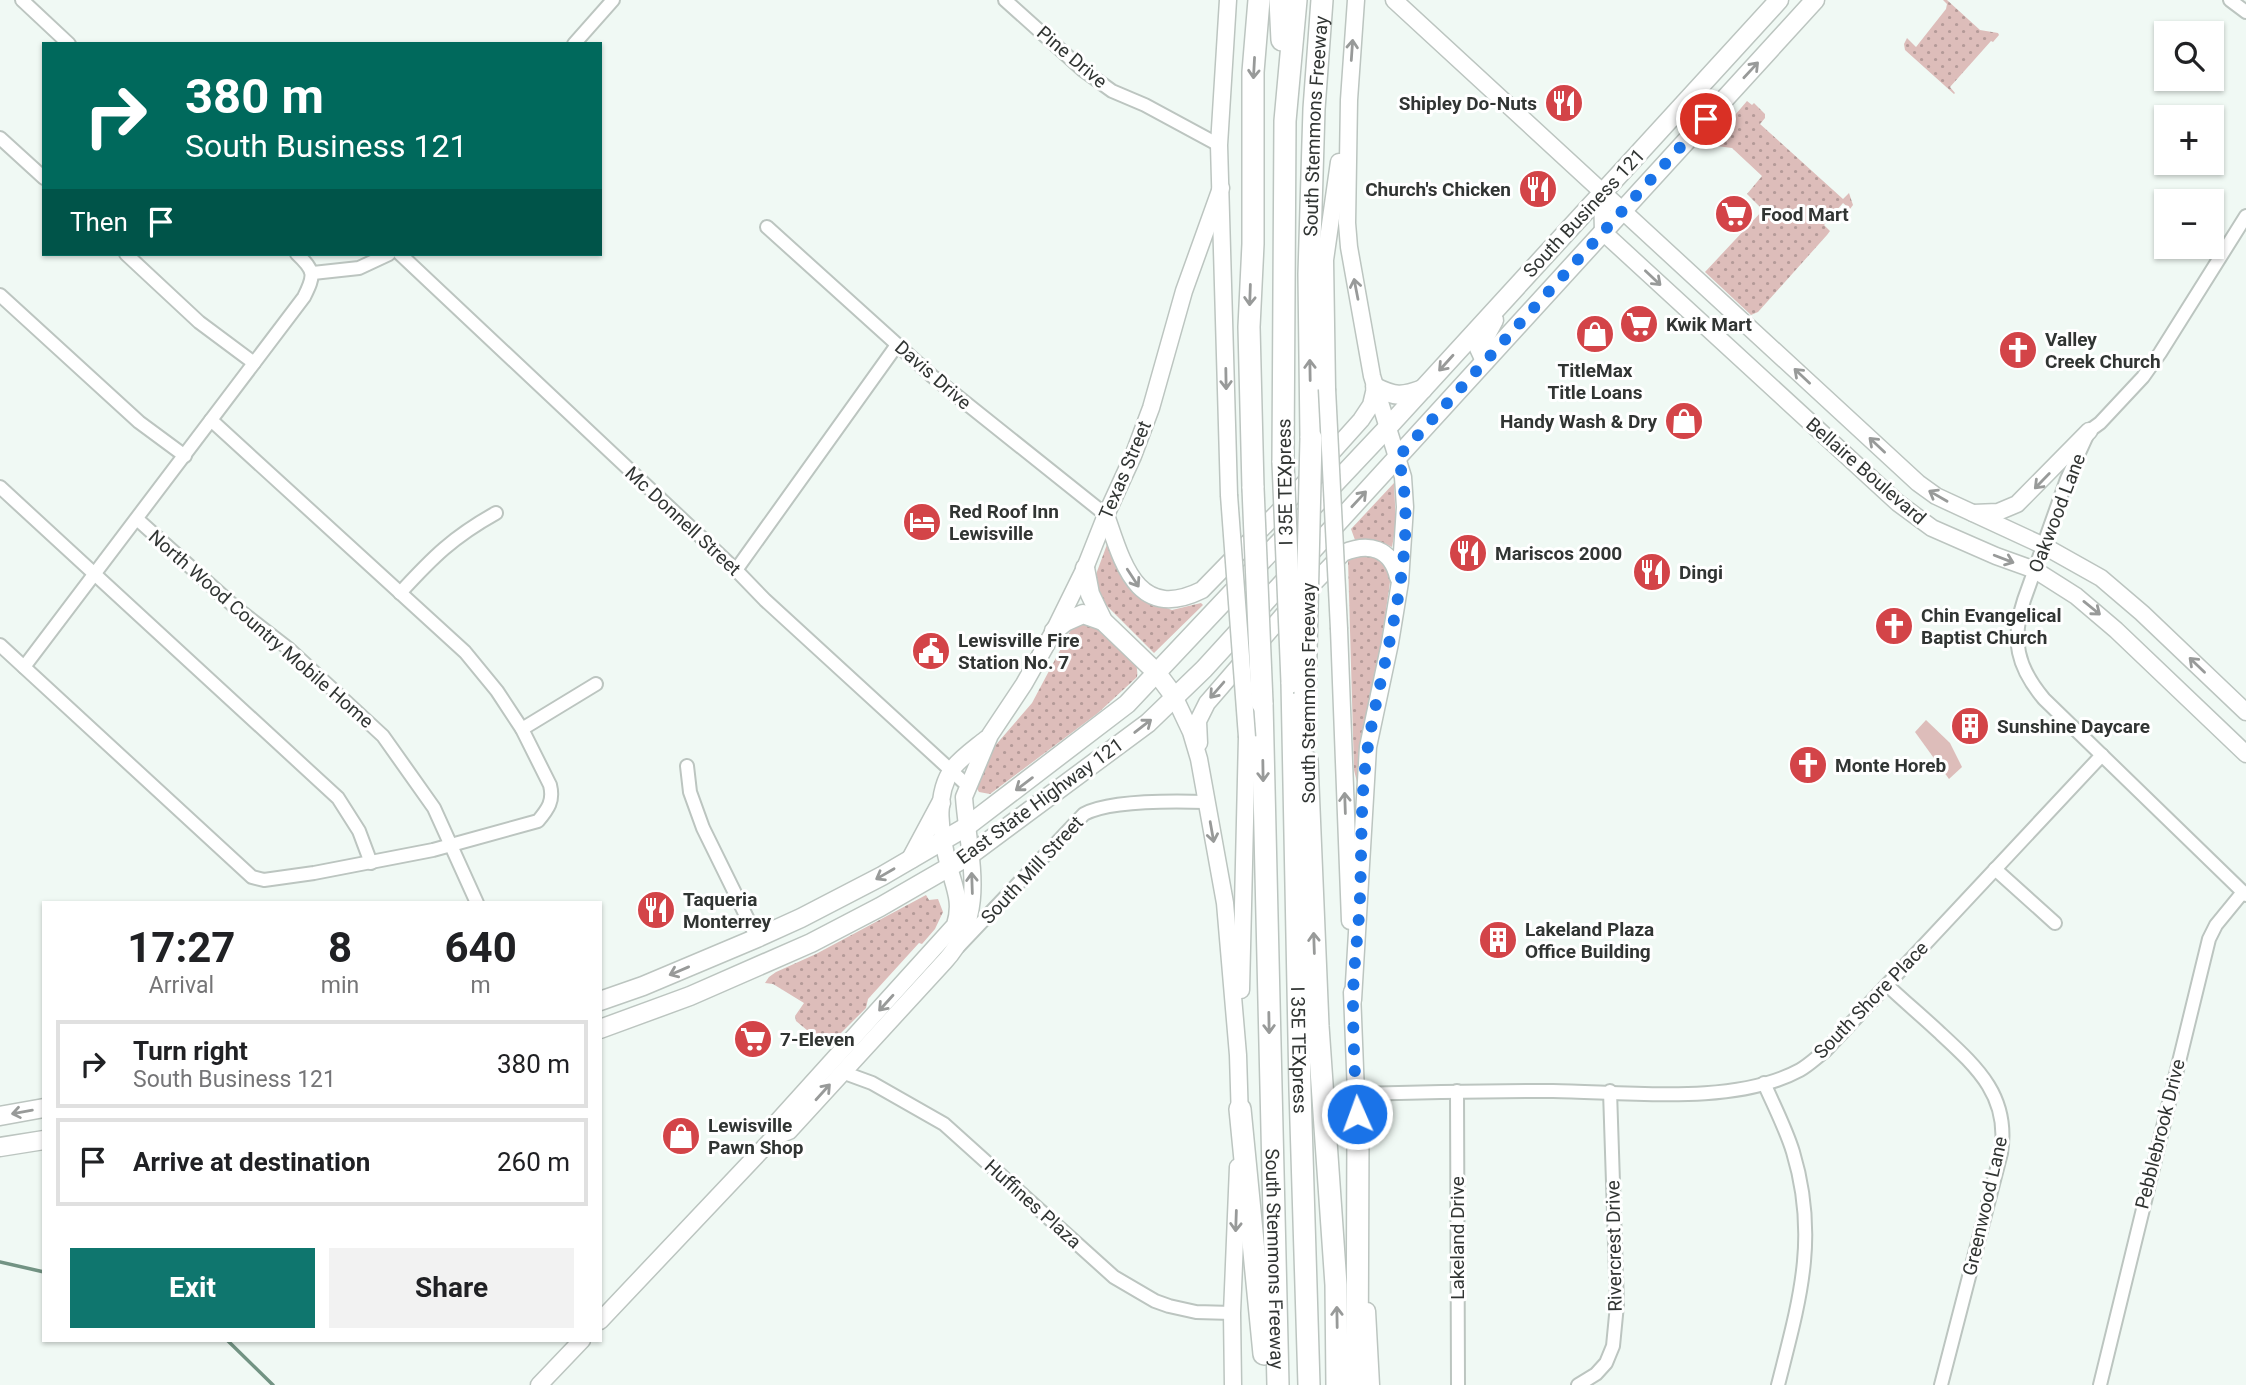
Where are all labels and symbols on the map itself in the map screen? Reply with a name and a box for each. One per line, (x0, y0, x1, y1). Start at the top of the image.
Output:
street label: South Stemmons Freeway (1299, 15, 1332, 237)
street label: Pine Drive (1032, 21, 1112, 93)
one-way arrow (1346, 39, 1359, 62)
one-way arrow (1247, 56, 1260, 79)
one-way arrow (1743, 61, 1759, 79)
restaurant icon: Shipley Do-Nuts (1543, 82, 1585, 124)
pin (1676, 89, 1736, 149)
place label: Shipley Do-Nuts (1399, 92, 1537, 115)
street label: South Business 121 (1518, 144, 1650, 282)
restaurant icon: Church's Chicken (1517, 168, 1559, 210)
place label: Church's Chicken (1365, 178, 1511, 201)
supermarket icon: Food Mart (1713, 193, 1755, 235)
place label: Food Mart (1761, 203, 1849, 226)
one-way arrow (1644, 270, 1662, 286)
one-way arrow (1349, 278, 1362, 300)
one-way arrow (1244, 284, 1257, 307)
supermarket icon: Kwik Mart (1618, 303, 1660, 345)
shop icon: TitleMax Title Loans (1574, 313, 1616, 355)
place label: Kwik Mart (1666, 313, 1753, 336)
place label: Valley Creek Church (2045, 328, 2161, 373)
church icon: Valley Creek Church (1997, 329, 2039, 371)
street label: Davis Drive (890, 336, 976, 414)
one-way arrow (1438, 354, 1454, 372)
one-way arrow (1303, 358, 1317, 381)
place label: TitleMax Title Loans (1548, 359, 1643, 404)
one-way arrow (1220, 367, 1233, 390)
one-way arrow (1794, 367, 1811, 384)
shop icon: Handy Wash & Dry (1663, 400, 1705, 442)
place label: Handy Wash & Dry (1500, 410, 1657, 433)
street label: Bellaire Boulevard (1801, 413, 1931, 529)
street label: Texas Street (1094, 417, 1156, 523)
street label: I 35E TEXpress (1272, 418, 1298, 546)
one-way arrow (1869, 437, 1886, 454)
street label: Oakwood Lane (2024, 450, 2090, 576)
street label: Mc Donnell Street (620, 462, 746, 580)
one-way arrow (2034, 472, 2051, 489)
one-way arrow (1929, 489, 1949, 503)
one-way arrow (1351, 490, 1367, 508)
place label: Red Roof Inn Lewisville (949, 500, 1059, 545)
hotel icon: Red Roof Inn Lewisville (901, 501, 943, 543)
street label: North Wood Country Mobile Home (144, 525, 378, 733)
restaurant icon: Mariscos 2000 (1447, 532, 1489, 574)
place label: Mariscos 2000 (1495, 542, 1622, 565)
restaurant icon: Dingi (1631, 551, 1673, 593)
one-way arrow (1992, 554, 2014, 566)
place label: Dingi (1679, 561, 1723, 584)
one-way arrow (1126, 567, 1140, 587)
street label: South Stemmons Freeway (1297, 583, 1320, 803)
one-way arrow (2082, 601, 2100, 616)
place label: Chin Evangelical Baptist Church (1921, 604, 2062, 649)
church icon: Chin Evangelical Baptist Church (1873, 605, 1915, 647)
place label: Lewisville Fire Station No. 7 (958, 629, 1079, 674)
public building icon: Lewisville Fire Station No. 7 (910, 630, 952, 672)
one-way arrow (2188, 657, 2205, 674)
one-way arrow (1209, 681, 1225, 699)
building icon: Sunshine Daycare (1949, 705, 1991, 747)
place label: Sunshine Daycare (1997, 715, 2150, 738)
one-way arrow (1133, 718, 1151, 733)
street label: East State Highway 121 (952, 733, 1128, 869)
church icon: Monte Horeb (1787, 744, 1829, 786)
place label: Monte Horeb (1835, 754, 1947, 777)
one-way arrow (1257, 759, 1270, 782)
one-way arrow (1015, 777, 1034, 792)
one-way arrow (1339, 792, 1352, 815)
street label: South Mill Street (976, 811, 1088, 929)
one-way arrow (1206, 820, 1220, 843)
one-way arrow (875, 868, 896, 881)
one-way arrow (965, 872, 979, 895)
place label: Taqueria Monterrey (683, 888, 772, 933)
restaurant icon: Taqueria Monterrey (635, 889, 677, 931)
place label: Lakeland Plaza Office Building (1525, 918, 1654, 963)
building icon: Lakeland Plaza Office Building (1477, 919, 1519, 961)
one-way arrow (1308, 932, 1321, 955)
street label: South Shore Place (1809, 936, 1933, 1064)
one-way arrow (669, 966, 691, 979)
street label: I 35E TEXpress (1286, 986, 1312, 1114)
one-way arrow (877, 994, 894, 1011)
one-way arrow (1263, 1011, 1276, 1034)
supermarket icon: 7-Eleven (732, 1018, 774, 1060)
place label: 7-Eleven (780, 1028, 855, 1051)
street label: Pebblebrook Drive (2130, 1057, 2190, 1211)
position arrow (1320, 1077, 1394, 1151)
one-way arrow (815, 1084, 831, 1102)
one-way arrow (11, 1106, 34, 1119)
place label: Lewisville Pawn Shop (708, 1114, 804, 1159)
shop icon: Lewisville Pawn Shop (660, 1115, 702, 1157)
street label: Greenwood Lane (1958, 1134, 2012, 1278)
street label: South Stemmons Freeway (1261, 1148, 1289, 1370)
street label: Huffines Plaza (980, 1155, 1086, 1253)
street label: Lakeland Drive (1446, 1176, 1469, 1300)
street label: Rivercrest Drive (1601, 1180, 1627, 1312)
one-way arrow (1229, 1209, 1242, 1232)
one-way arrow (1330, 1306, 1344, 1329)

